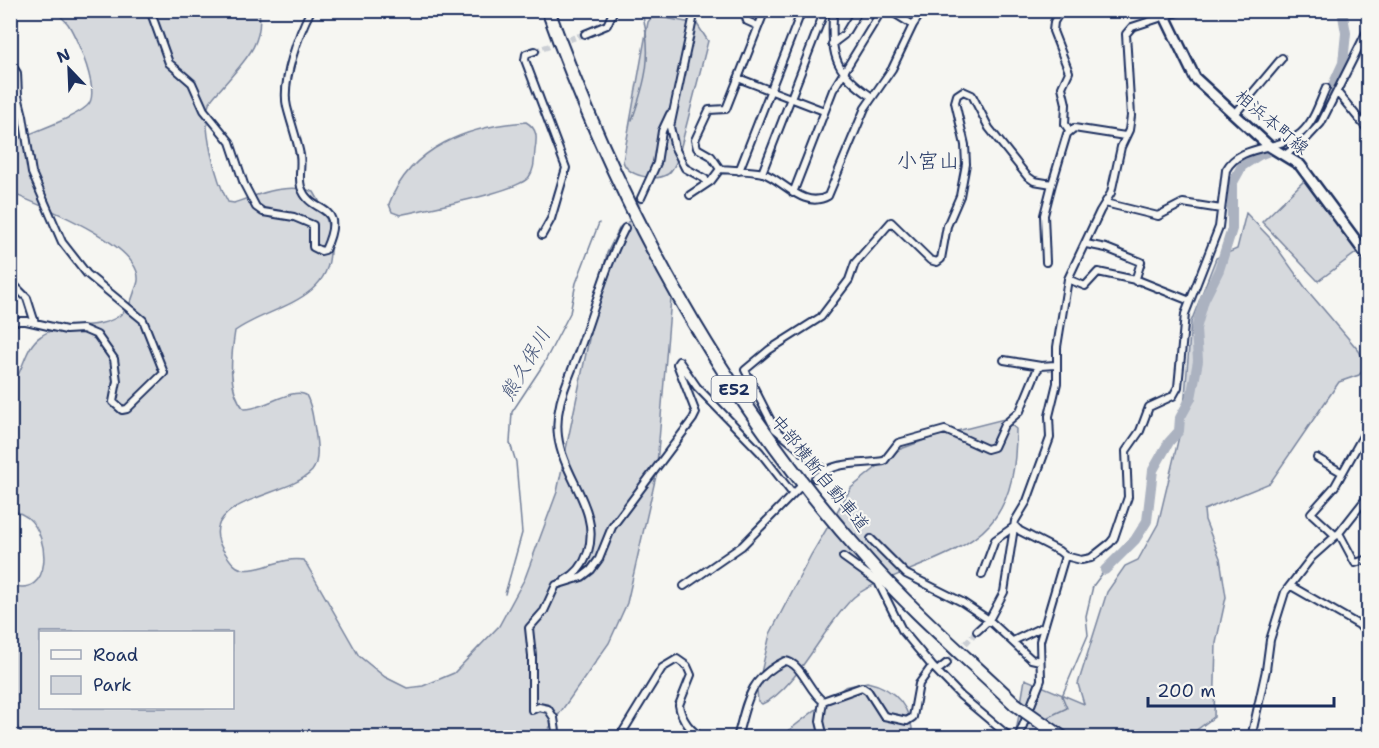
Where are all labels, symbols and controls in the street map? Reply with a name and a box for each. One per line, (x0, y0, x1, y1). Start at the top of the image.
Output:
north arrow (39, 39, 99, 99)
text: N (53, 44, 73, 68)
street label: 相浜本町線 (1230, 84, 1314, 160)
district label: 小宮山 (897, 147, 960, 175)
water label: 熊久保川 (494, 323, 556, 405)
road number: E52 (712, 376, 756, 402)
street label: 中部横断自動車道 (765, 409, 875, 537)
legend (39, 631, 234, 709)
text: Road (93, 643, 138, 667)
scale bar (1148, 670, 1334, 708)
text: Park (93, 673, 132, 697)
text: 200 m (1157, 679, 1216, 703)

